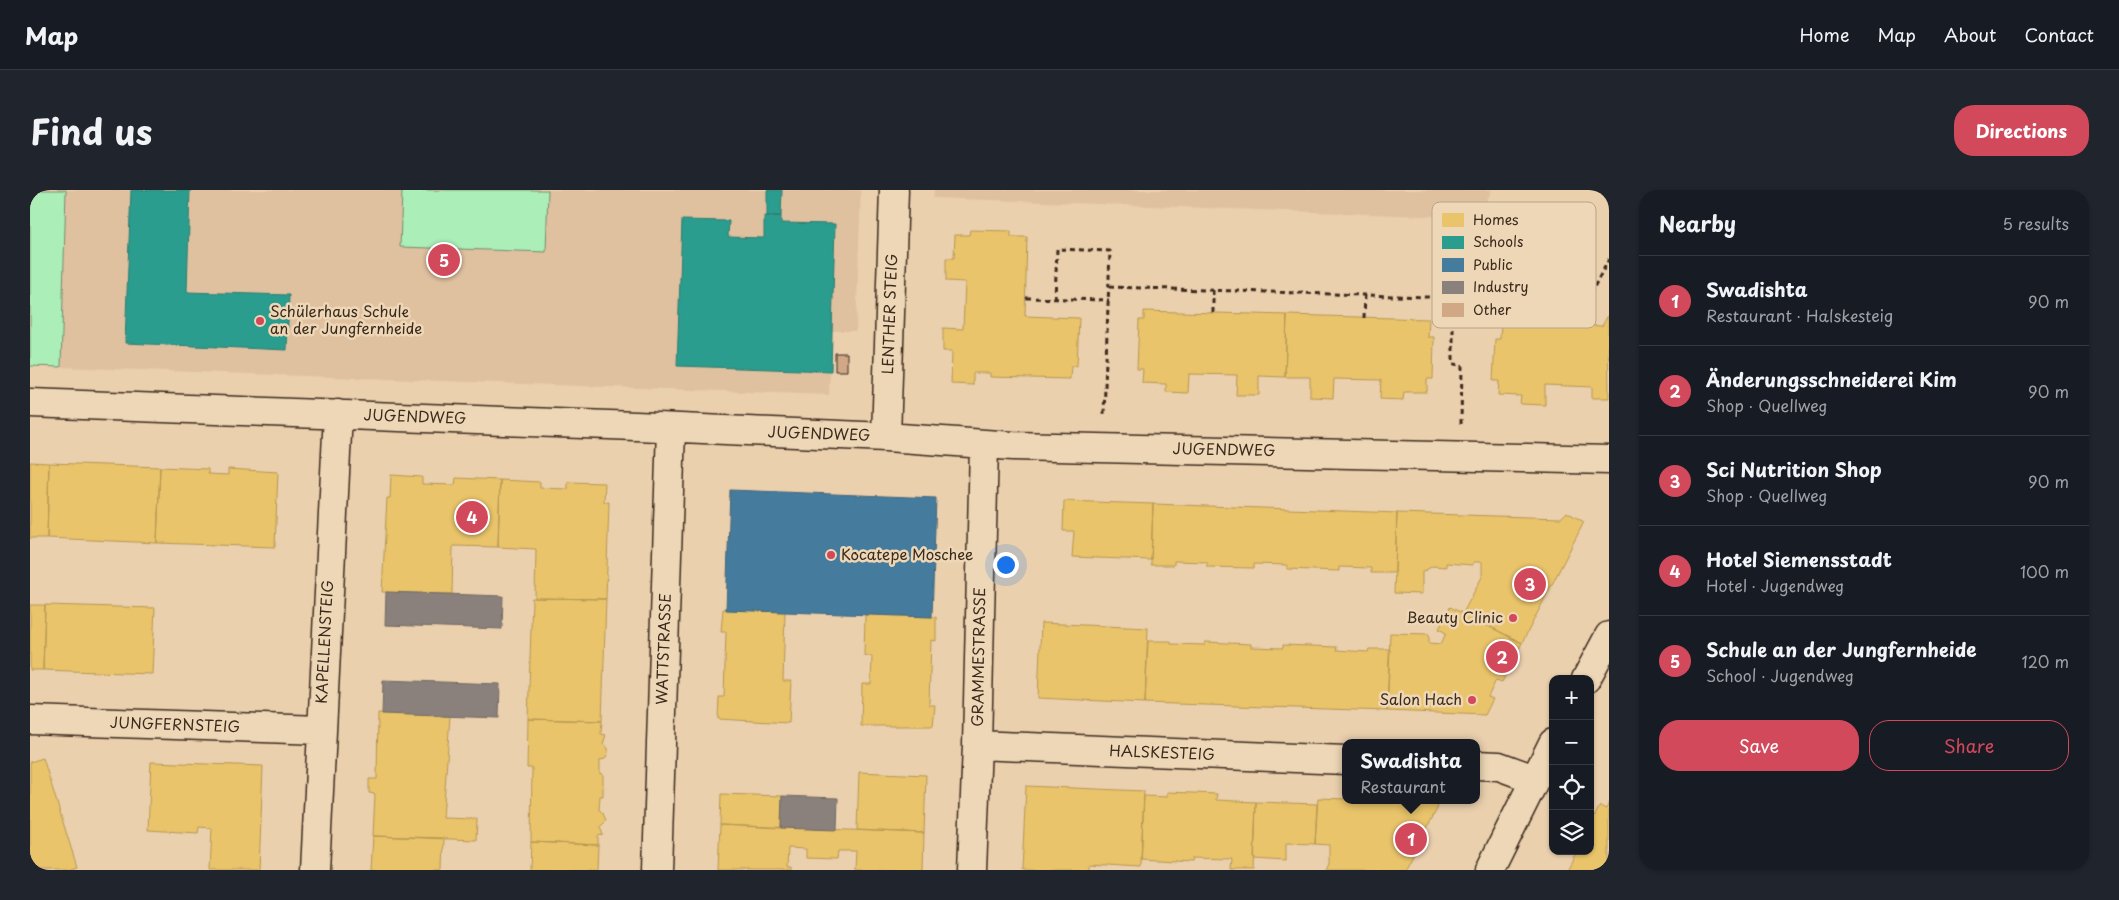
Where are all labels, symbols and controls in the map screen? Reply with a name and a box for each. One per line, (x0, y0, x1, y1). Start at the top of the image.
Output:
text: Map (25, 17, 78, 53)
text: Home (1799, 21, 1849, 48)
text: Map (1877, 21, 1916, 48)
text: About (1944, 21, 1996, 48)
text: Contact (2024, 21, 2094, 48)
text: Find us (30, 104, 152, 157)
button: Directions (1954, 105, 2089, 156)
legend (1432, 202, 1596, 328)
text: Nearby (1659, 207, 1736, 239)
text: Homes (1473, 209, 1519, 230)
text: 5 results (2002, 211, 2069, 235)
text: Schools (1473, 231, 1523, 252)
pin: 5 (428, 241, 460, 279)
street label: LENTHER STEIG (875, 253, 902, 375)
text: Public (1473, 254, 1513, 275)
text: Swadishta (1706, 275, 1808, 303)
text: Industry (1473, 276, 1528, 297)
text: 1 (1671, 289, 1679, 313)
text: 90 m (2028, 289, 2069, 313)
place label: Schülerhaus Schule an der Jungfernheide (270, 299, 422, 339)
text: Other (1473, 299, 1512, 320)
text: Restaurant · Halskesteig (1706, 303, 1893, 327)
marker: Schülerhaus Schule an der Jungfernheide (254, 315, 266, 327)
text: Änderungsschneiderei Kim (1706, 365, 1957, 393)
text: 2 (1669, 379, 1681, 403)
text: 90 m (2028, 379, 2069, 403)
text: Shop · Quellweg (1706, 393, 1828, 417)
street label: JUGENDWEG (363, 402, 467, 429)
street label: JUGENDWEG (767, 419, 871, 446)
street label: JUGENDWEG (1173, 436, 1276, 461)
text: Sci Nutrition Shop (1706, 455, 1882, 483)
text: 3 (1670, 469, 1680, 493)
text: 90 m (2028, 469, 2069, 493)
text: Shop · Quellweg (1706, 483, 1828, 507)
pin: 4 (456, 498, 488, 536)
place label: Kocatepe Moschee (841, 542, 974, 565)
text: Hotel Siemensstadt (1706, 545, 1892, 573)
marker: Kocatepe Moschee (825, 549, 837, 561)
your location (993, 552, 1019, 578)
text: 4 (1670, 559, 1680, 583)
text: 100 m (2020, 559, 2069, 583)
pin: 3 (1514, 565, 1546, 603)
text: Hotel · Jugendweg (1706, 573, 1844, 597)
street label: KAPELLENSTEIG (309, 579, 338, 704)
street label: GRAMMESTRASSE (965, 587, 990, 727)
street label: WATTSTRASSE (649, 593, 676, 705)
place label: Beauty Clinic (1406, 605, 1503, 628)
marker: Beauty Clinic (1507, 612, 1519, 624)
text: Schule an der Jungfernheide (1706, 635, 1977, 663)
pin: 2 (1486, 638, 1518, 676)
text: 5 (1670, 649, 1680, 673)
text: 120 m (2022, 649, 2069, 673)
text: School · Jugendweg (1706, 663, 1854, 687)
map controls (1549, 675, 1594, 855)
button: + (1549, 675, 1594, 720)
place label: Salon Hach (1380, 687, 1462, 710)
marker: Salon Hach (1466, 694, 1478, 706)
street label: JUNGFERNSTEIG (110, 710, 241, 737)
button: − (1549, 720, 1594, 765)
button: Save (1659, 720, 1859, 771)
button: Share (1869, 720, 2069, 771)
street label: HALSKESTEIG (1109, 738, 1215, 765)
popup (1342, 739, 1480, 804)
text: Swadishta (1360, 746, 1462, 774)
button: locate (1549, 765, 1594, 810)
text: Restaurant (1360, 774, 1446, 798)
button: layers (1549, 810, 1594, 855)
pin: 1 (1395, 820, 1427, 858)

